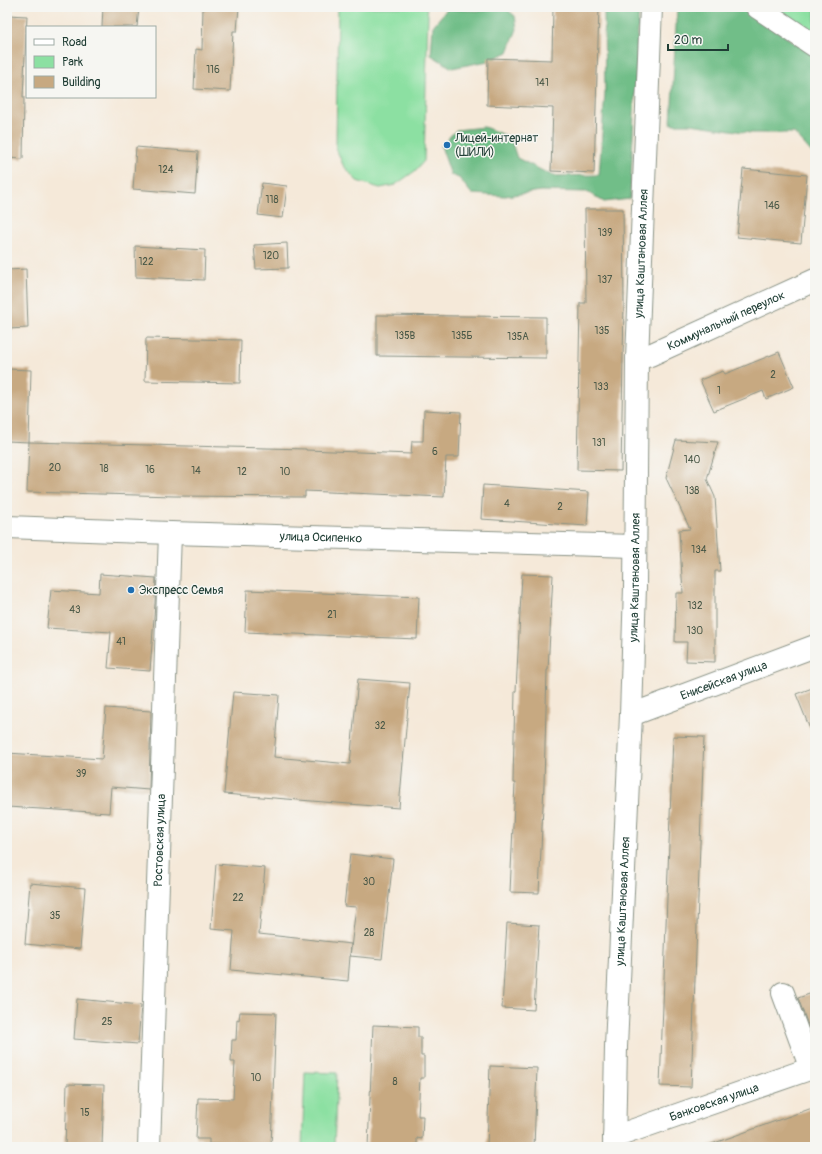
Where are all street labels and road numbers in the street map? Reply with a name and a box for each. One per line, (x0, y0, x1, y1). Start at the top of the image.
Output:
street label: улица Каштановая Аллея (631, 188, 651, 319)
street label: Коммунальный переулок (665, 287, 787, 354)
street label: улица Каштановая Аллея (626, 512, 643, 643)
street label: улица Осипенко (278, 529, 363, 546)
street label: Енисейская улица (678, 657, 770, 703)
street label: Ростовская улица (150, 793, 169, 887)
street label: улица Каштановая Аллея (612, 836, 633, 967)
street label: Банковская улица (668, 1080, 761, 1125)

